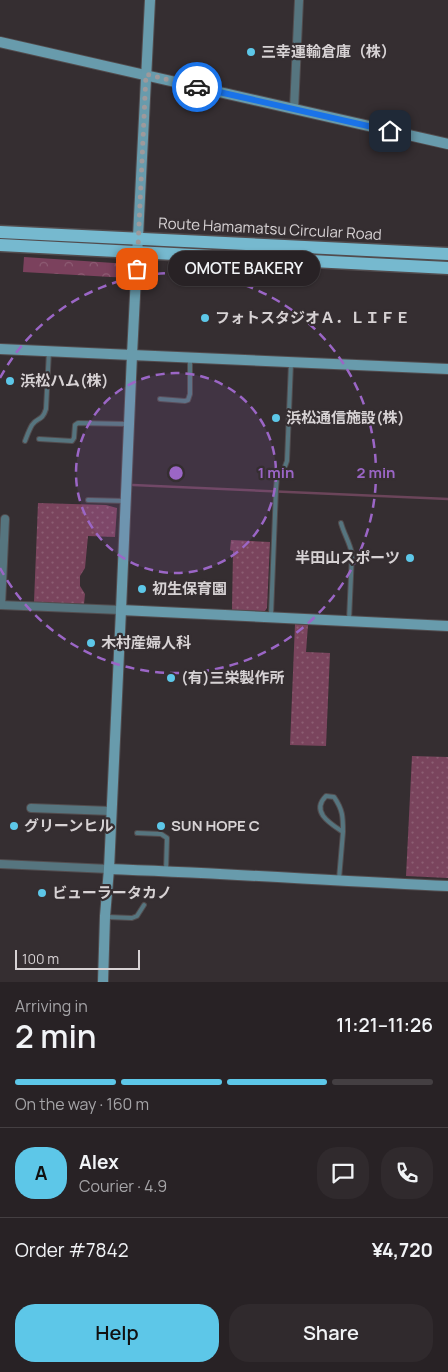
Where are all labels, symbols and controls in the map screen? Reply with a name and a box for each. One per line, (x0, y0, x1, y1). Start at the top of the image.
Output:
place label: 三幸運輸倉庫（株） (261, 41, 396, 62)
marker: 三幸運輸倉庫（株） (245, 46, 257, 58)
courier (172, 62, 222, 112)
icon: car (183, 73, 211, 101)
pin (369, 110, 411, 152)
icon: home (376, 117, 404, 145)
street label: Route Hamamatsu Circular Road (158, 212, 382, 245)
pin (116, 248, 158, 290)
callout: OMOTE BAKERY (167, 252, 320, 286)
icon: bag (123, 255, 151, 283)
text: OMOTE BAKERY (185, 257, 303, 279)
place label: フォトスタジオＡ．ＬＩＦＥ (215, 307, 410, 328)
marker: フォトスタジオＡ．ＬＩＦＥ (199, 312, 211, 324)
place label: 浜松ハム(株) (20, 370, 109, 391)
marker: 浜松ハム(株) (4, 375, 16, 387)
place label: 浜松通信施設(株) (286, 407, 405, 428)
marker: 浜松通信施設(株) (270, 412, 282, 424)
text: 1 min (258, 462, 294, 483)
text: 2 min (356, 462, 396, 483)
centre of rings (167, 464, 185, 482)
place label: 半田山スポーツ (295, 547, 400, 568)
marker: 半田山スポーツ (404, 552, 416, 564)
place label: 初生保育園 (152, 578, 227, 599)
marker: 初生保育園 (136, 583, 148, 595)
place label: 木村産婦人科 (101, 632, 191, 653)
marker: 木村産婦人科 (85, 637, 97, 649)
place label: (有)三栄製作所 (181, 667, 285, 688)
marker: (有)三栄製作所 (165, 672, 177, 684)
place label: グリーンヒル (24, 815, 113, 836)
place label: SUN HOPE C (171, 815, 260, 836)
marker: グリーンヒル (8, 820, 20, 832)
marker: SUN HOPE C (155, 820, 167, 832)
place label: ビューラータカノ (52, 882, 172, 903)
marker: ビューラータカノ (36, 887, 48, 899)
scale bar (15, 947, 140, 970)
text: 100 m (22, 949, 59, 968)
text: Arriving in (15, 995, 88, 1017)
text: 11:21–11:26 (336, 1012, 433, 1038)
text: 2 min (15, 1014, 97, 1058)
text: On the way · 160 m (15, 1093, 149, 1115)
button: chat (317, 1147, 369, 1199)
button: phone (381, 1147, 433, 1199)
text: Alex (79, 1149, 119, 1175)
text: A (35, 1160, 47, 1186)
text: Courier · 4.9 (79, 1175, 167, 1197)
text: Order #7842 (15, 1237, 129, 1263)
text: ¥4,720 (372, 1237, 433, 1263)
button: Help (15, 1304, 219, 1362)
button: Share (229, 1304, 433, 1362)

